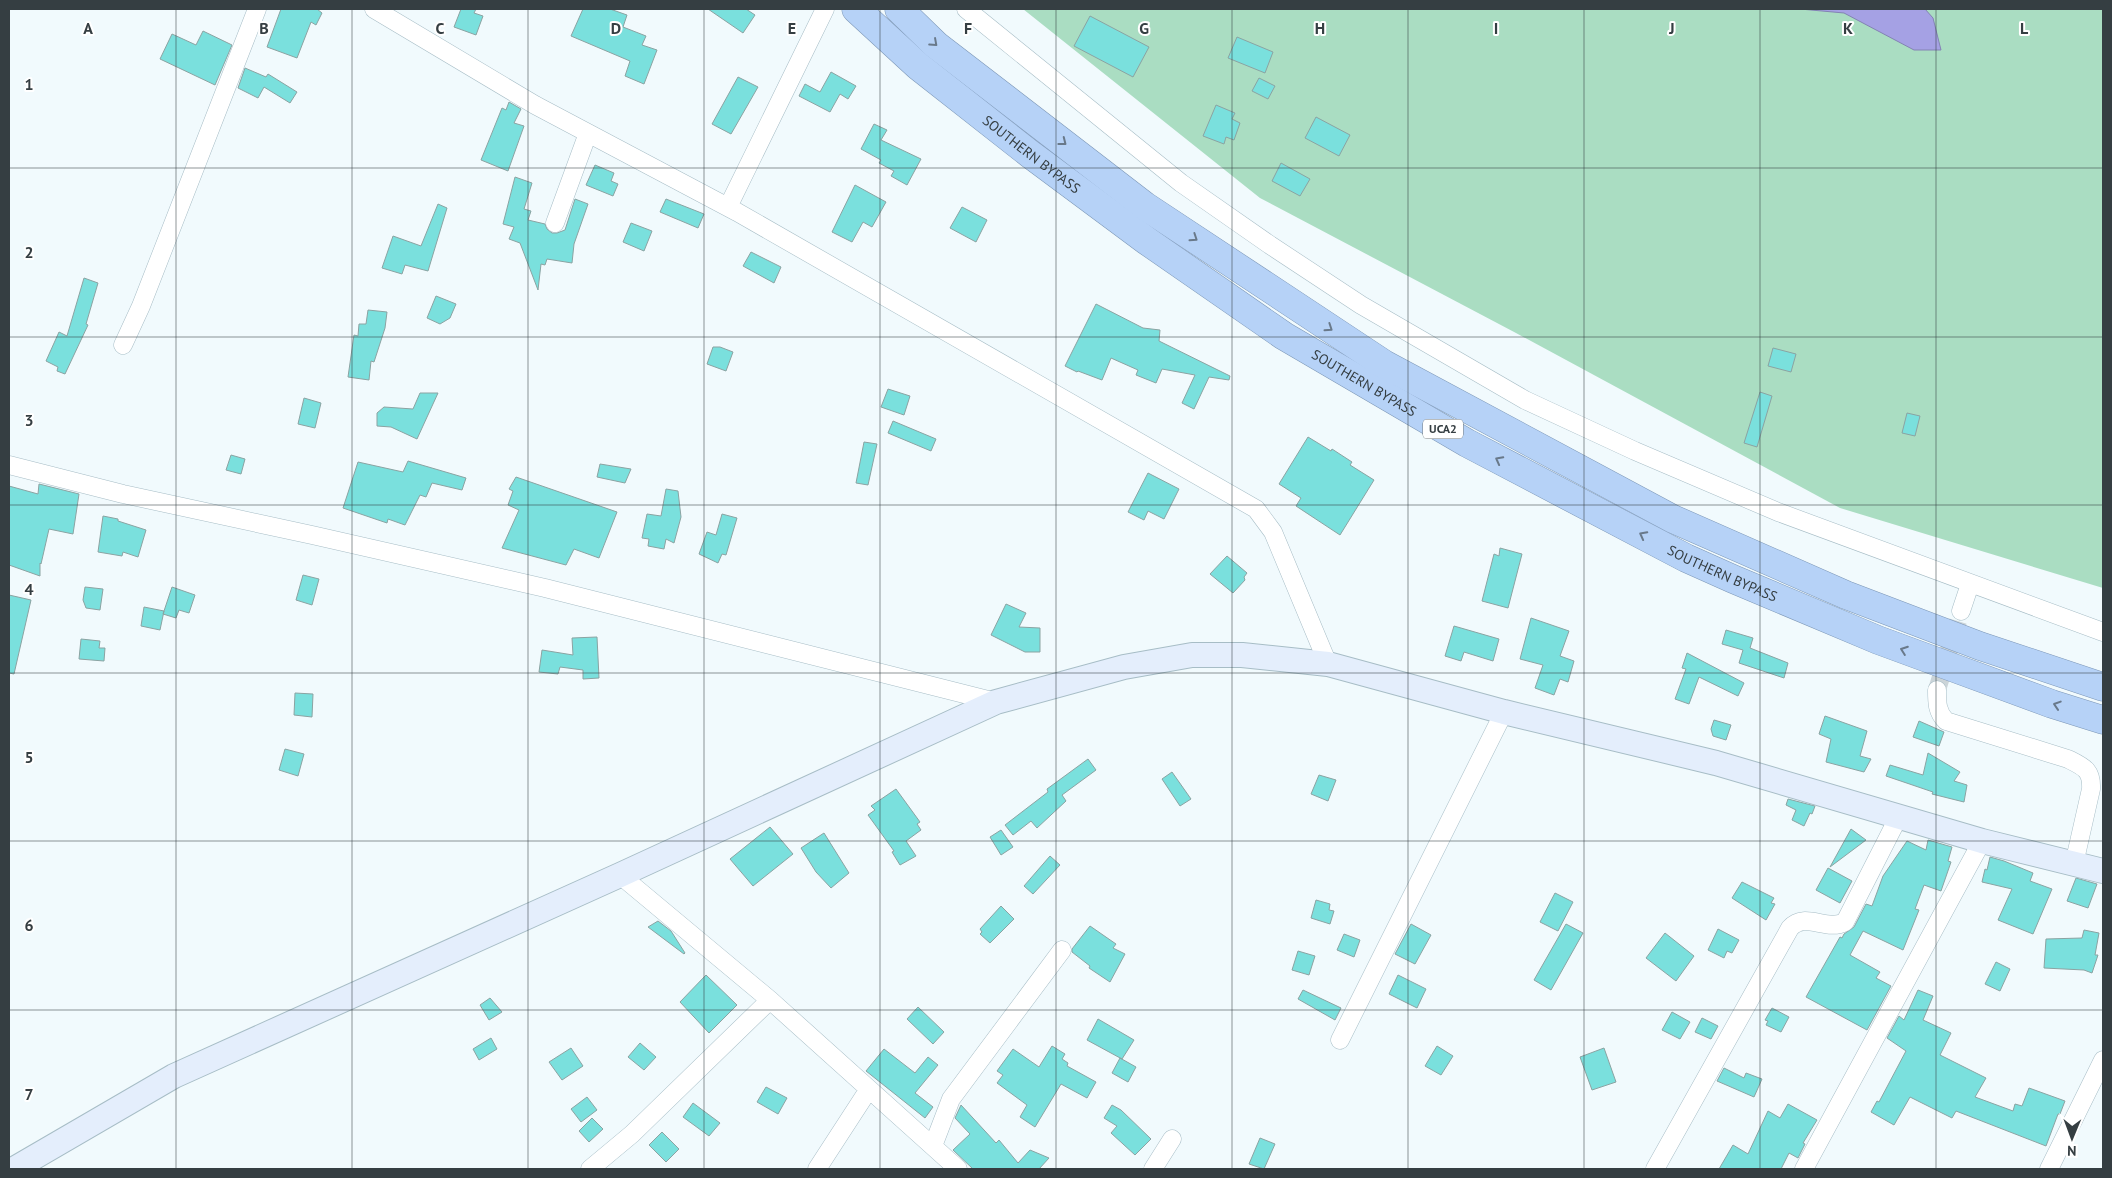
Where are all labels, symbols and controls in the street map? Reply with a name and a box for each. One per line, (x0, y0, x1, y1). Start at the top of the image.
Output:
text: A (83, 18, 93, 38)
text: B (259, 18, 269, 38)
text: C (436, 18, 445, 38)
text: D (611, 18, 621, 38)
text: E (788, 18, 796, 38)
text: F (964, 18, 972, 38)
text: G (1139, 18, 1149, 38)
text: H (1315, 18, 1325, 38)
text: I (1494, 18, 1498, 38)
text: J (1668, 18, 1675, 38)
text: K (1843, 18, 1853, 38)
text: L (2020, 18, 2029, 38)
one-way arrow (929, 37, 938, 46)
text: 1 (24, 74, 34, 94)
street label: SOUTHERN BYPASS (979, 111, 1084, 197)
one-way arrow (1057, 137, 1066, 145)
one-way arrow (1188, 232, 1198, 241)
text: 2 (24, 242, 34, 262)
one-way arrow (1324, 322, 1333, 331)
street label: SOUTHERN BYPASS (1308, 345, 1420, 421)
text: 3 (24, 410, 34, 430)
road number: UCA2 (1423, 419, 1463, 438)
one-way arrow (1495, 456, 1504, 466)
one-way arrow (1639, 532, 1648, 542)
street label: SOUTHERN BYPASS (1664, 541, 1780, 606)
text: 4 (24, 579, 34, 599)
one-way arrow (1900, 646, 1909, 656)
one-way arrow (2053, 701, 2061, 711)
text: 5 (24, 747, 34, 767)
text: 6 (24, 915, 34, 935)
text: 7 (24, 1084, 34, 1104)
north arrow (2047, 1113, 2097, 1163)
text: N (2067, 1142, 2077, 1160)

